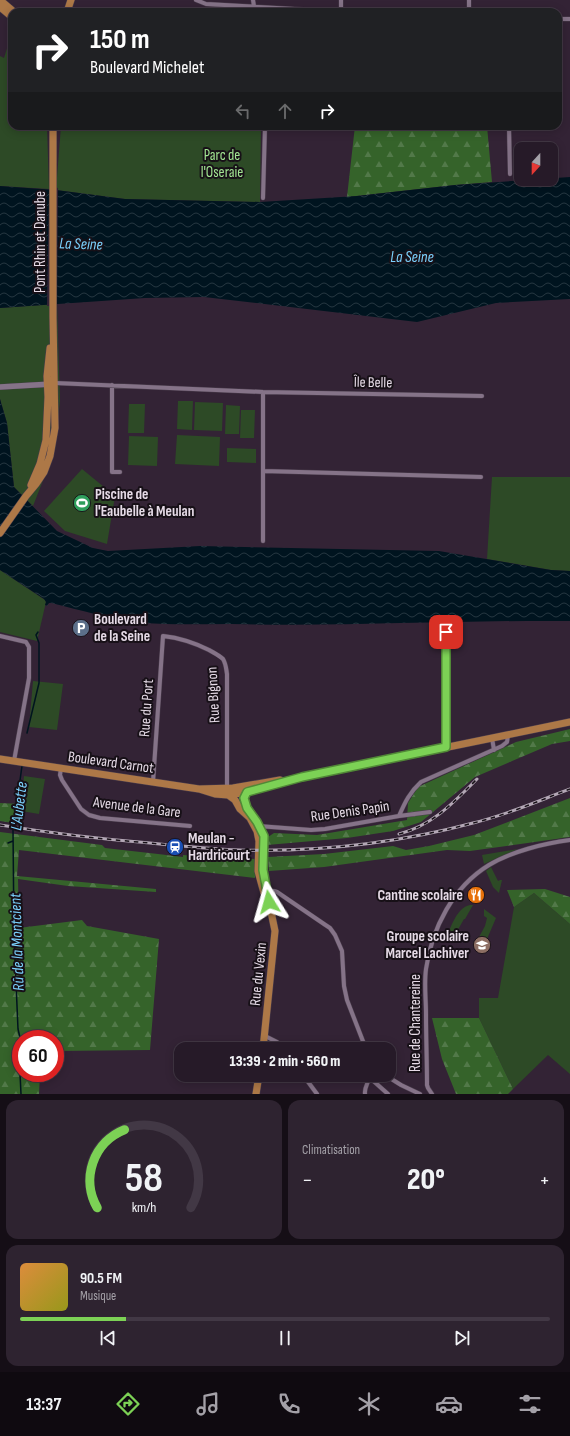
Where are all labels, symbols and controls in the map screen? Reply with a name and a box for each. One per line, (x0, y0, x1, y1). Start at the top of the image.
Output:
text: 150 m (90, 23, 150, 56)
icon: right (24, 24, 76, 76)
text: Boulevard Michelet (90, 57, 205, 78)
icon: left (232, 100, 254, 122)
icon: ahead (274, 100, 296, 122)
icon: right (316, 100, 338, 122)
north arrow (514, 142, 558, 186)
map controls (514, 142, 558, 186)
park label: Parc de l'Oseraie (201, 146, 243, 182)
street label: Pont Rhin et Danube (31, 191, 50, 293)
water label: La Seine (59, 234, 103, 255)
water label: La Seine (390, 248, 434, 267)
street label: Île Belle (353, 373, 392, 392)
place label: Piscine de l'Eaubelle à Meulan (95, 485, 194, 521)
sports icon: Piscine de l'Eaubelle à Meulan (72, 493, 92, 513)
place label: Boulevard de la Seine (94, 610, 150, 646)
pin (429, 615, 463, 649)
parking icon: Boulevard de la Seine (71, 618, 91, 638)
icon: arrive (435, 621, 457, 643)
street label: Rue Bignon (203, 666, 224, 724)
street label: Rue du Port (135, 678, 158, 738)
street label: Boulevard Carnot (67, 747, 155, 778)
water label: L'Aubette (7, 781, 32, 832)
street label: Avenue de la Gare (91, 793, 182, 822)
street label: Rue Denis Papin (309, 797, 391, 826)
place label: Meulan - Hardricourt (188, 829, 250, 865)
station icon: Meulan - Hardricourt (165, 837, 185, 857)
position arrow (248, 881, 290, 923)
restaurant icon: Cantine scolaire (466, 885, 486, 905)
place label: Cantine scolaire (377, 886, 463, 905)
water label: Rû de la Montcient (6, 892, 29, 991)
place label: Groupe scolaire Marcel Lachiver (385, 927, 469, 963)
school or university icon: Groupe scolaire Marcel Lachiver (472, 935, 492, 955)
street label: Rue du Vexin (246, 941, 271, 1007)
street label: Rue de Chantereine (406, 974, 425, 1072)
speed limit sign: 60 (12, 1030, 64, 1082)
text: 13:39 · 2 min · 560 m (230, 1052, 340, 1071)
text: Climatisation (302, 1142, 360, 1158)
text: 58 (125, 1153, 163, 1202)
text: 20° (407, 1162, 445, 1198)
text: − (302, 1167, 313, 1194)
text: + (539, 1167, 550, 1194)
text: km/h (132, 1198, 156, 1215)
text: 90.5 FM (80, 1269, 122, 1288)
text: Musique (80, 1288, 116, 1304)
icon: previous (97, 1327, 119, 1349)
icon: pause (274, 1327, 296, 1349)
icon: next (451, 1327, 473, 1349)
icon: directions (114, 1390, 142, 1418)
icon: music (194, 1390, 222, 1418)
icon: phone (275, 1390, 303, 1418)
icon: climate (355, 1390, 383, 1418)
icon: car (435, 1390, 463, 1418)
icon: filters (516, 1390, 544, 1418)
text: 13:37 (26, 1394, 61, 1415)

